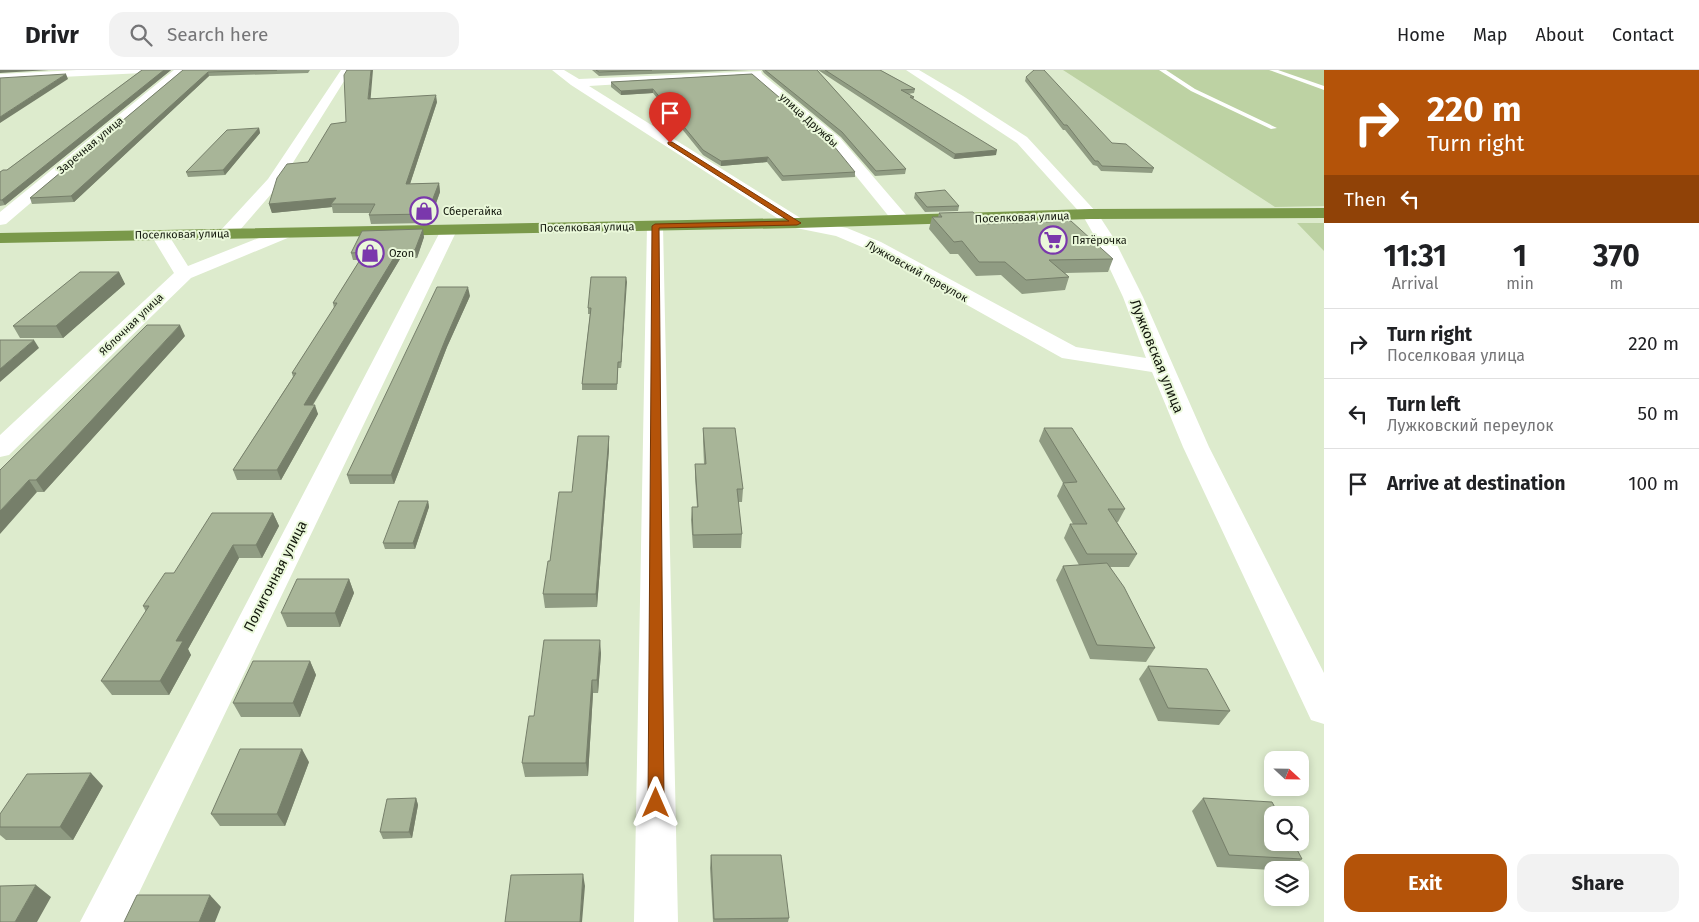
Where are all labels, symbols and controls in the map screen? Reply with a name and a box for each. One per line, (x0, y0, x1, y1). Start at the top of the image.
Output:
search box (109, 12, 459, 57)
text: Drivr (25, 21, 79, 49)
icon: search (127, 21, 155, 49)
text: Search here (167, 23, 268, 46)
text: Home (1397, 24, 1445, 46)
text: Map (1473, 24, 1507, 46)
text: About (1535, 24, 1584, 46)
text: Contact (1612, 24, 1674, 46)
text: 220 m (1427, 88, 1522, 130)
icon: right (1344, 90, 1409, 155)
street label: улица Дружбы (777, 91, 841, 150)
pin (649, 92, 691, 143)
icon: arrive (656, 99, 684, 127)
street label: Заречная улица (55, 114, 126, 177)
text: Turn right (1427, 130, 1524, 157)
icon: left (1396, 185, 1424, 213)
text: Then (1344, 188, 1386, 211)
shop icon: Сберегайка (409, 196, 439, 226)
place label: Сберегайка (443, 205, 502, 218)
street label: Поселковая улица (974, 209, 1070, 226)
street label: Поселковая улица (539, 220, 635, 235)
supermarket icon: Пятёрочка (1038, 225, 1068, 255)
street label: Поселковая улица (134, 227, 230, 242)
place label: Пятёрочка (1072, 234, 1127, 247)
shop icon: Ozon (355, 238, 385, 268)
street label: Лужковский переулок (864, 238, 970, 305)
text: 11:31 (1383, 238, 1447, 274)
text: 1 (1513, 238, 1527, 274)
text: 370 (1593, 238, 1640, 274)
place label: Ozon (389, 247, 414, 260)
text: Arrival (1392, 274, 1439, 293)
text: min (1506, 274, 1534, 293)
text: m (1610, 274, 1623, 293)
street label: Яблочная улица (97, 291, 166, 358)
street label: Лужковская улица (1126, 297, 1187, 416)
text: Turn right (1387, 323, 1472, 346)
icon: right (1344, 330, 1372, 358)
text: 220 m (1628, 332, 1679, 355)
text: Поселковая улица (1387, 346, 1525, 365)
text: Turn left (1387, 393, 1461, 416)
icon: left (1344, 400, 1372, 428)
text: 50 m (1638, 402, 1679, 425)
text: Лужковский переулок (1387, 416, 1554, 435)
icon: arrive (1344, 470, 1372, 498)
text: Arrive at destination (1387, 472, 1566, 495)
text: 100 m (1628, 472, 1679, 495)
street label: Полигонная улица (240, 518, 311, 635)
north arrow (1264, 751, 1309, 796)
map controls (1264, 751, 1309, 906)
position arrow (629, 776, 681, 828)
button: search (1264, 806, 1309, 851)
button: Exit (1344, 854, 1507, 912)
button: Share (1517, 854, 1679, 912)
button: layers (1264, 861, 1309, 906)

